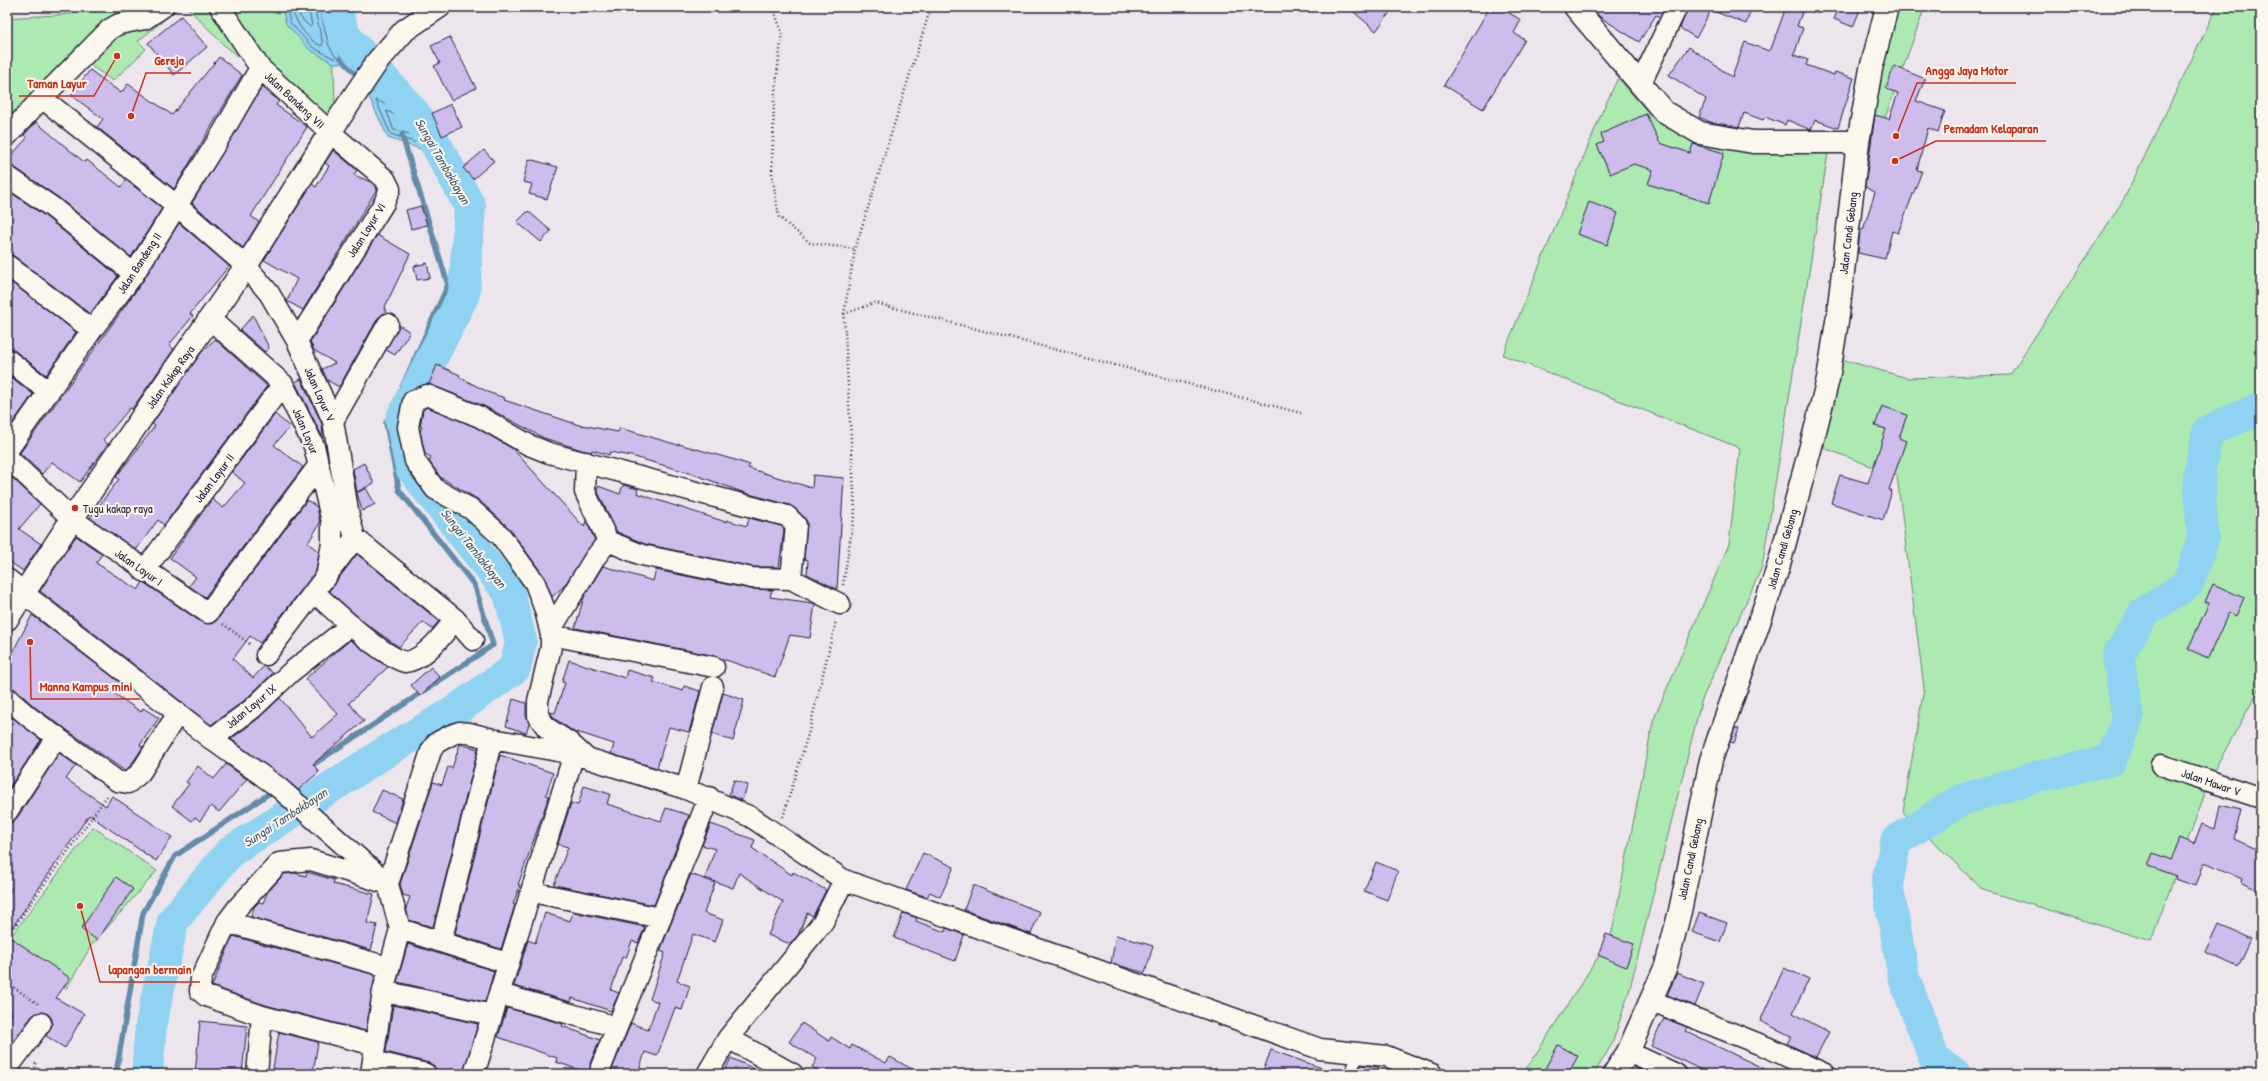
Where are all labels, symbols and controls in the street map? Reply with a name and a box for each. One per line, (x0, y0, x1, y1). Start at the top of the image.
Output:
callout: Gereja (146, 48, 191, 73)
text: Gereja (154, 51, 185, 69)
callout: Angga Jaya Motor (1917, 58, 2016, 83)
text: Angga Jaya Motor (1925, 61, 2010, 80)
street label: Jalan Bandeng VII (261, 68, 329, 132)
callout: Taman Layur (19, 71, 94, 96)
text: Taman Layur (26, 74, 88, 93)
water label: Sungai Tambakbayan (410, 115, 476, 209)
callout: Pemadam Kelaparan (1936, 116, 2046, 141)
text: Pemadam Kelaparan (1944, 119, 2038, 138)
street label: Jalan Candi Gebang (1835, 191, 1861, 275)
street label: Jalan Layur VI (343, 200, 389, 260)
street label: Jalan Bandeng II (113, 229, 165, 297)
street label: Jalan Kakap Raya (142, 342, 198, 412)
street label: Jalan Layur V (300, 364, 340, 424)
street label: Jalan Layur (289, 405, 324, 457)
street label: Jalan Layur II (190, 450, 238, 506)
place label: Tugu kakap raya (83, 500, 153, 517)
marker: Tugu kakap raya (70, 503, 80, 513)
water label: Sungai Tambakbayan (436, 504, 512, 593)
street label: Jalan Candi Gebang (1762, 507, 1802, 591)
street label: Jalan Layur I (112, 544, 166, 590)
callout: Manna Kampus mini (31, 674, 140, 699)
text: Manna Kampus mini (40, 677, 132, 696)
street label: Jalan Layur IX (222, 680, 280, 732)
street label: Jalan Mawar V (2179, 764, 2243, 800)
water label: Sungai Tambakbayan (240, 783, 332, 852)
street label: Jalan Candi Gebang (1673, 817, 1707, 901)
callout: lapangan bermain (100, 957, 200, 982)
text: lapangan bermain (108, 960, 192, 979)

